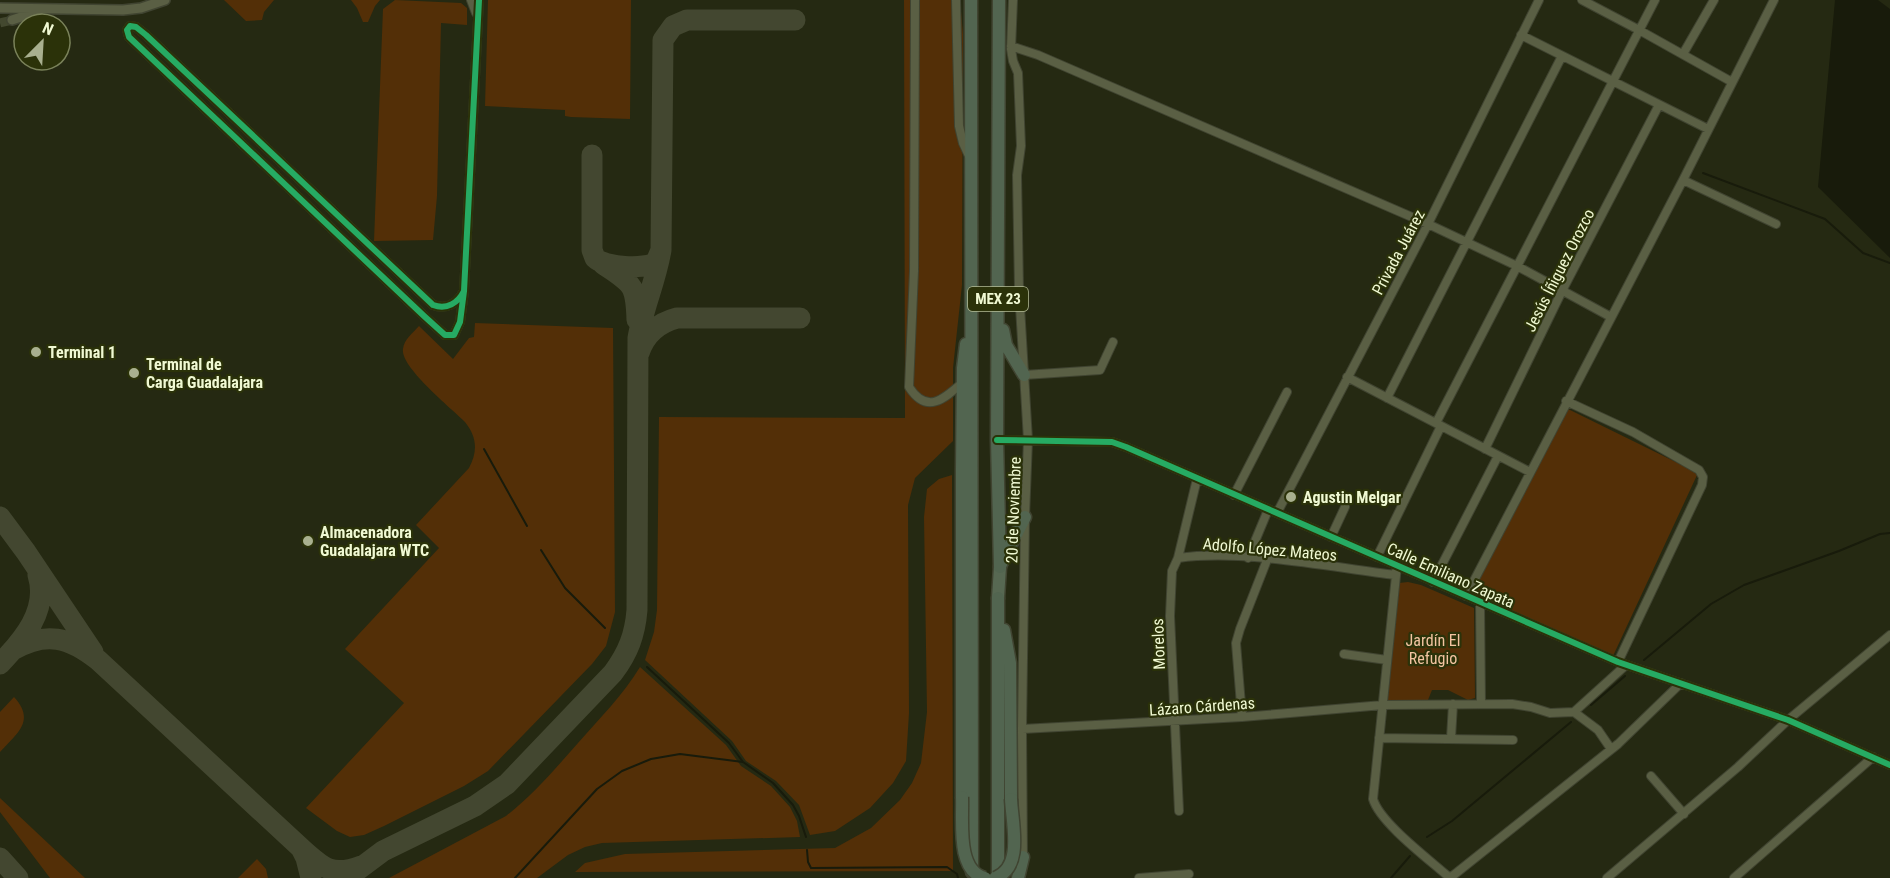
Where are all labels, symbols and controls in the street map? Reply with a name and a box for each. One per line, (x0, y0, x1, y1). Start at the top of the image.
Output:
north arrow (12, 12, 72, 72)
text: N (40, 18, 56, 39)
street label: Jesús Íñiguez Orozco (1520, 206, 1599, 335)
street label: Privada Juárez (1368, 207, 1429, 298)
road number: MEX 23 (968, 287, 1028, 311)
place label: Terminal 1 (48, 343, 116, 362)
marker: Terminal 1 (29, 345, 43, 359)
place label: Terminal de Carga Guadalajara (146, 355, 263, 392)
marker: Terminal de Carga Guadalajara (127, 366, 141, 380)
street label: 20 de Noviembre (1002, 456, 1025, 564)
place label: Agustin Melgar (1303, 488, 1401, 507)
marker: Agustin Melgar (1284, 490, 1298, 504)
place label: Almacenadora Guadalajara WTC (320, 523, 429, 560)
marker: Almacenadora Guadalajara WTC (301, 534, 315, 548)
street label: Adolfo López Mateos (1202, 534, 1338, 565)
street label: Calle Emiliano Zapata (1384, 539, 1517, 612)
street label: Morelos (1148, 618, 1169, 670)
park label: Jardín El Refugio (1406, 631, 1460, 668)
street label: Lázaro Cárdenas (1149, 693, 1256, 720)

